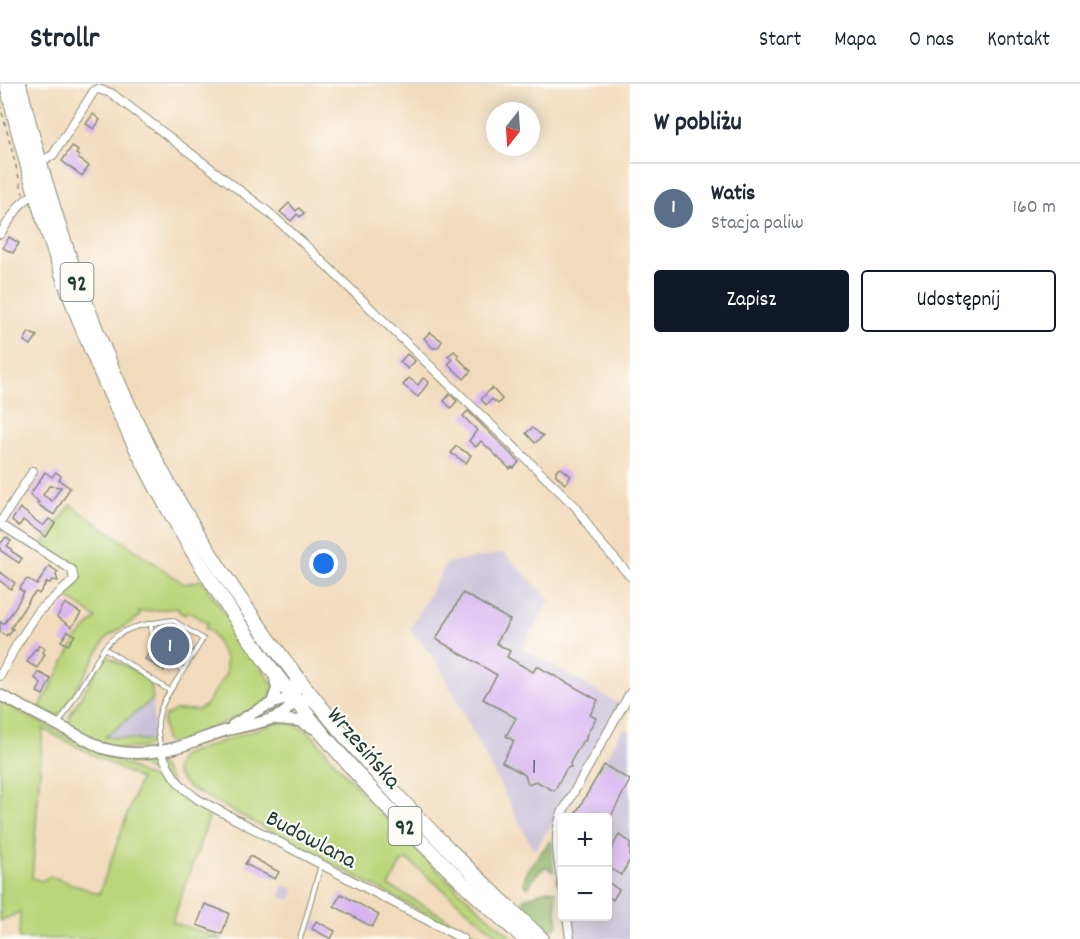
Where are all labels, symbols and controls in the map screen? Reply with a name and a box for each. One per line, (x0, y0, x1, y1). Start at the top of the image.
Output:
text: Strollr (30, 21, 99, 61)
text: Start (759, 26, 801, 56)
text: Mapa (834, 26, 876, 56)
text: O nas (909, 26, 954, 56)
text: Kontakt (987, 26, 1050, 56)
north arrow (486, 102, 540, 156)
text: W pobliżu (654, 105, 742, 142)
text: Watis (711, 179, 755, 210)
text: 1 (671, 194, 676, 222)
text: 160 m (1013, 194, 1056, 222)
text: Stacja paliw (711, 210, 804, 238)
road number: 92 (60, 263, 94, 301)
button: Zapisz (654, 270, 849, 332)
button: Udostępnij (861, 270, 1056, 332)
your location (309, 549, 338, 578)
pin: 1 (150, 624, 190, 668)
street label: Wrzesińska (317, 700, 409, 798)
house number: 1 (532, 754, 536, 784)
street label: Budowlana (259, 803, 363, 879)
road number: 92 (388, 807, 422, 845)
map controls (558, 813, 612, 921)
button: + (558, 813, 612, 867)
button: − (558, 867, 612, 921)

